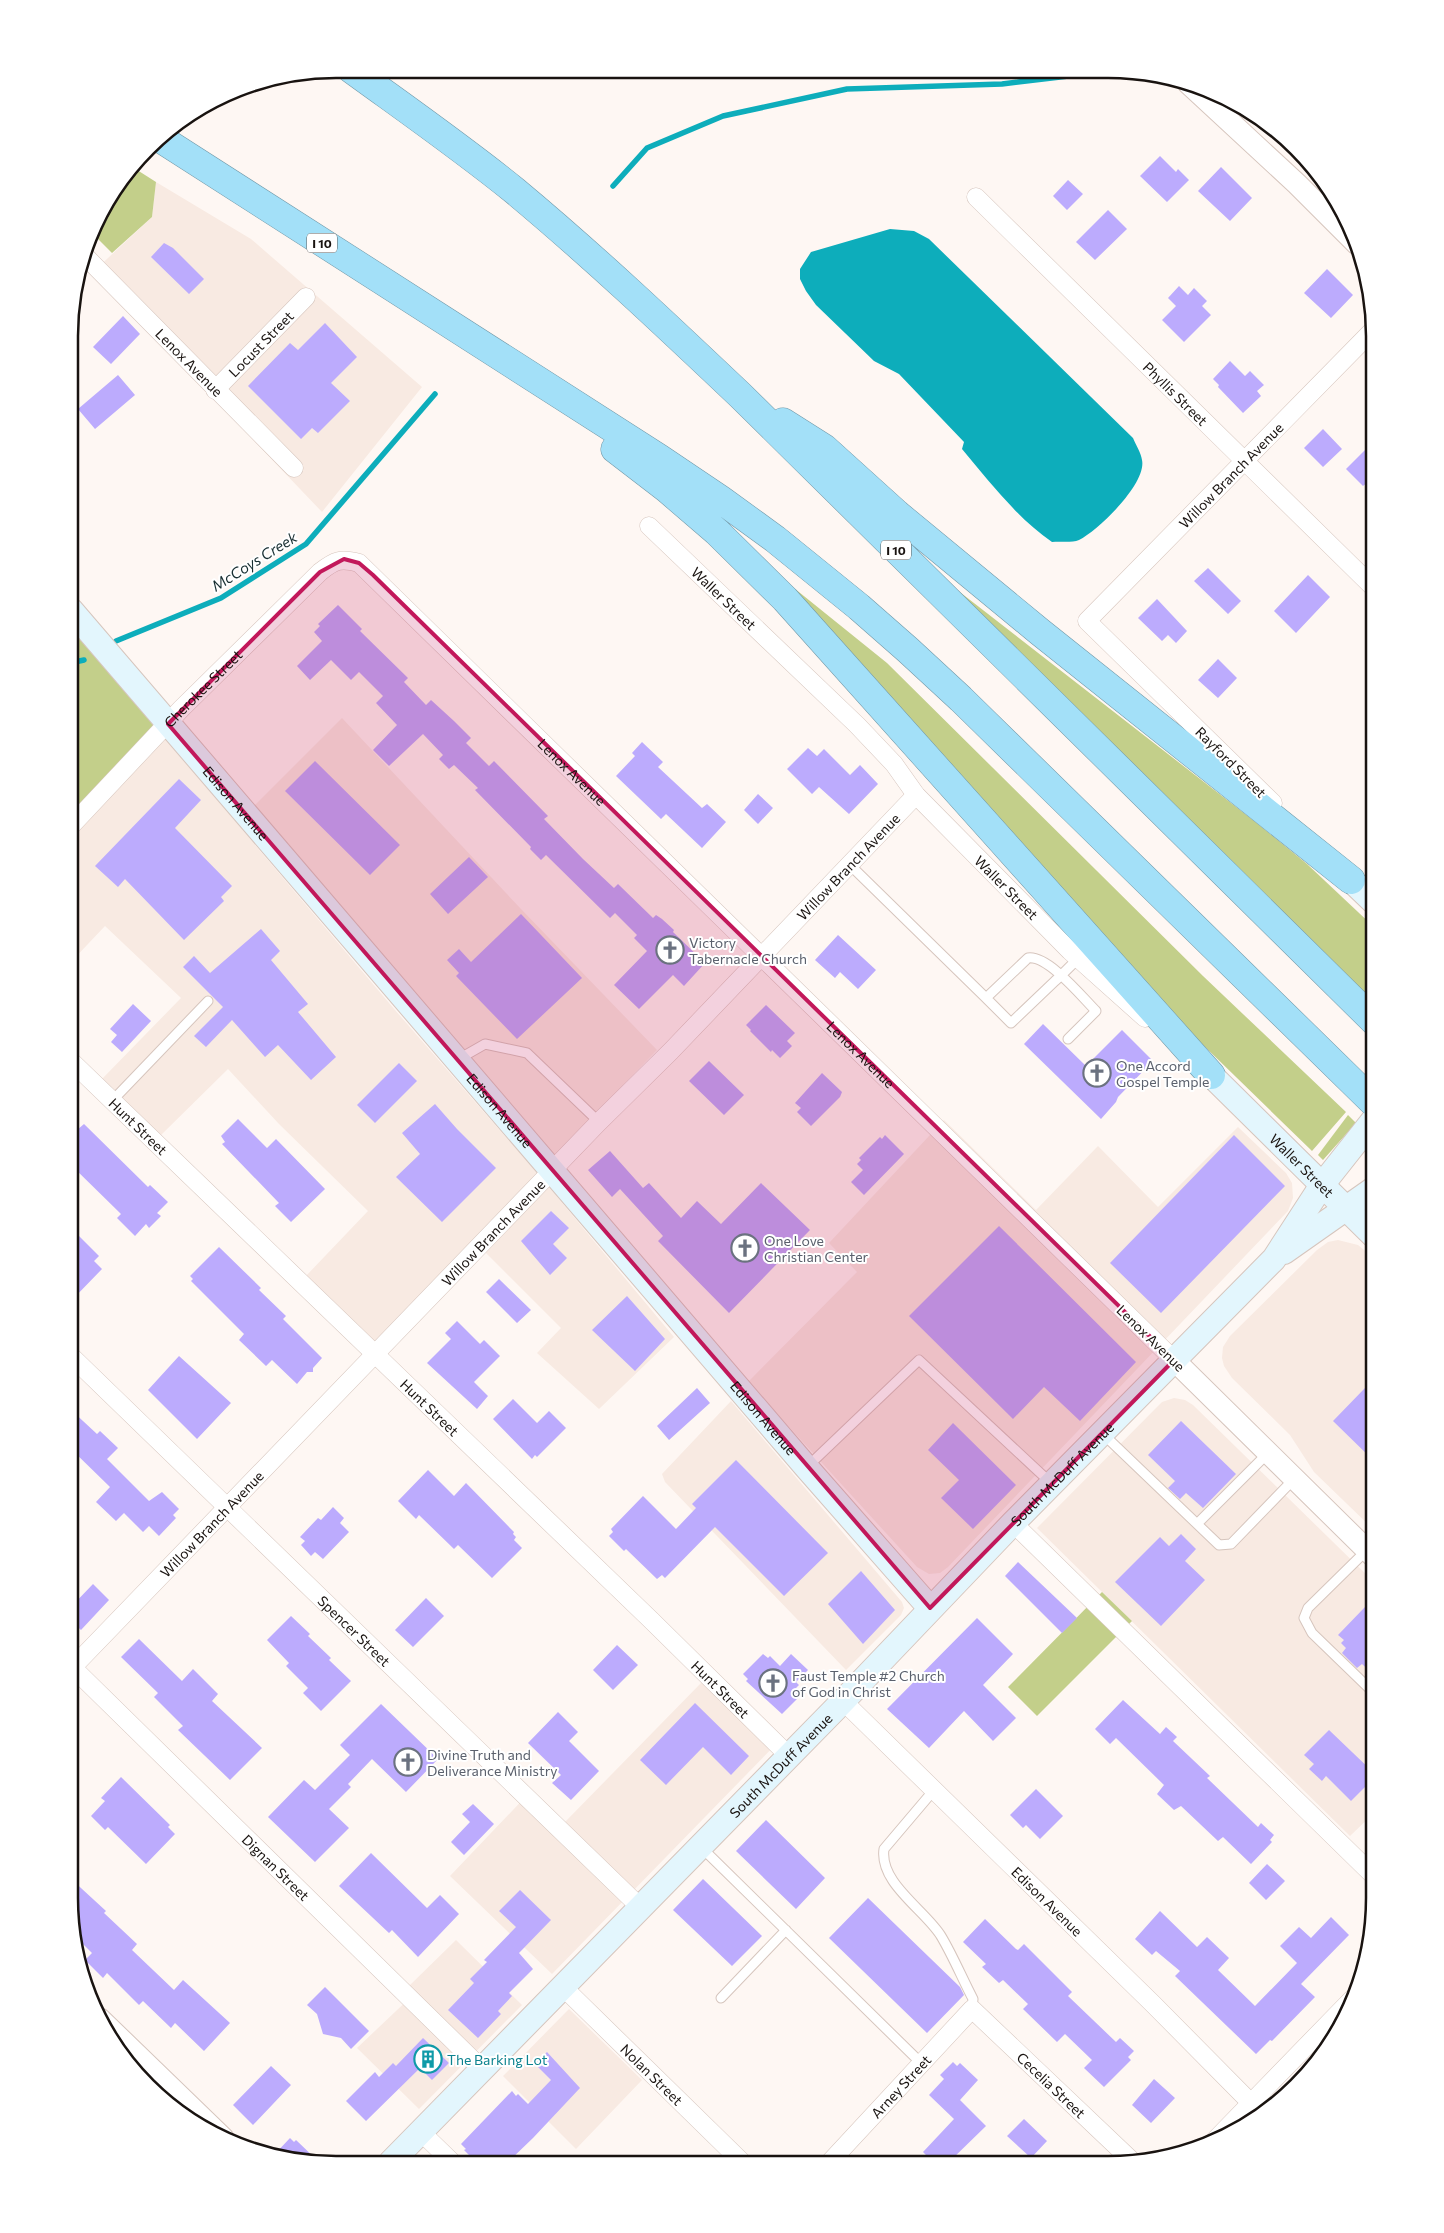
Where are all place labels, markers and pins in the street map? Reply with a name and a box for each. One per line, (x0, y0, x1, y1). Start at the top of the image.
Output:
place label: Victory Tabernacle Church (689, 934, 807, 967)
church icon: Victory Tabernacle Church (655, 935, 685, 965)
place label: One Accord Gospel Temple (1116, 1057, 1209, 1090)
church icon: One Accord Gospel Temple (1082, 1058, 1112, 1088)
place label: One Love Christian Center (764, 1232, 869, 1265)
church icon: One Love Christian Center (730, 1233, 760, 1263)
place label: Faust Temple #2 Church of God in Christ (792, 1667, 945, 1700)
church icon: Faust Temple #2 Church of God in Christ (758, 1668, 788, 1698)
place label: Divine Truth and Deliverance Ministry (427, 1746, 558, 1779)
church icon: Divine Truth and Deliverance Ministry (393, 1747, 423, 1777)
building icon: The Barking Lot (413, 2044, 443, 2074)
place label: The Barking Lot (447, 2051, 548, 2068)

